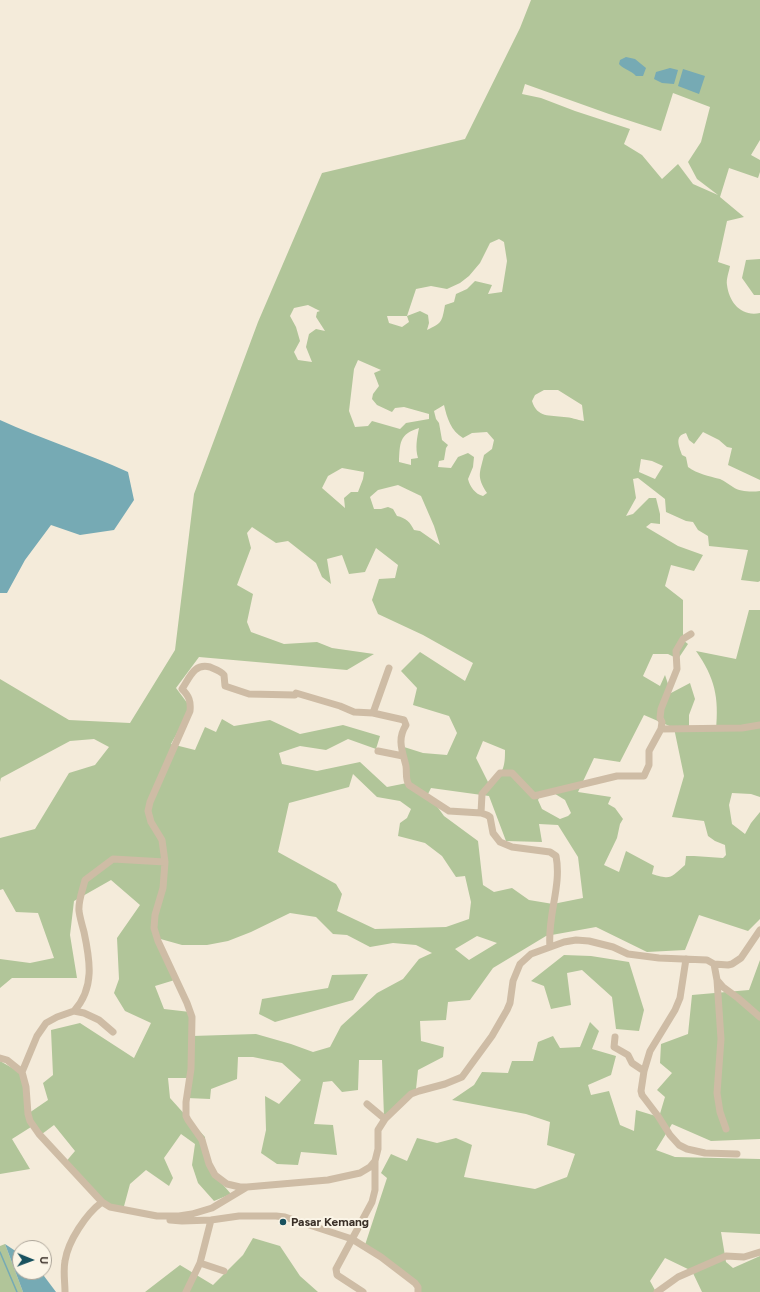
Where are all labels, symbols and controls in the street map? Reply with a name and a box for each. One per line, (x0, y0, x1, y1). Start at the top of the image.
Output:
place label: Pasar Kemang (291, 1215, 369, 1229)
marker: Pasar Kemang (278, 1217, 288, 1227)
north arrow (12, 1240, 52, 1280)
text: U (37, 1256, 50, 1264)

